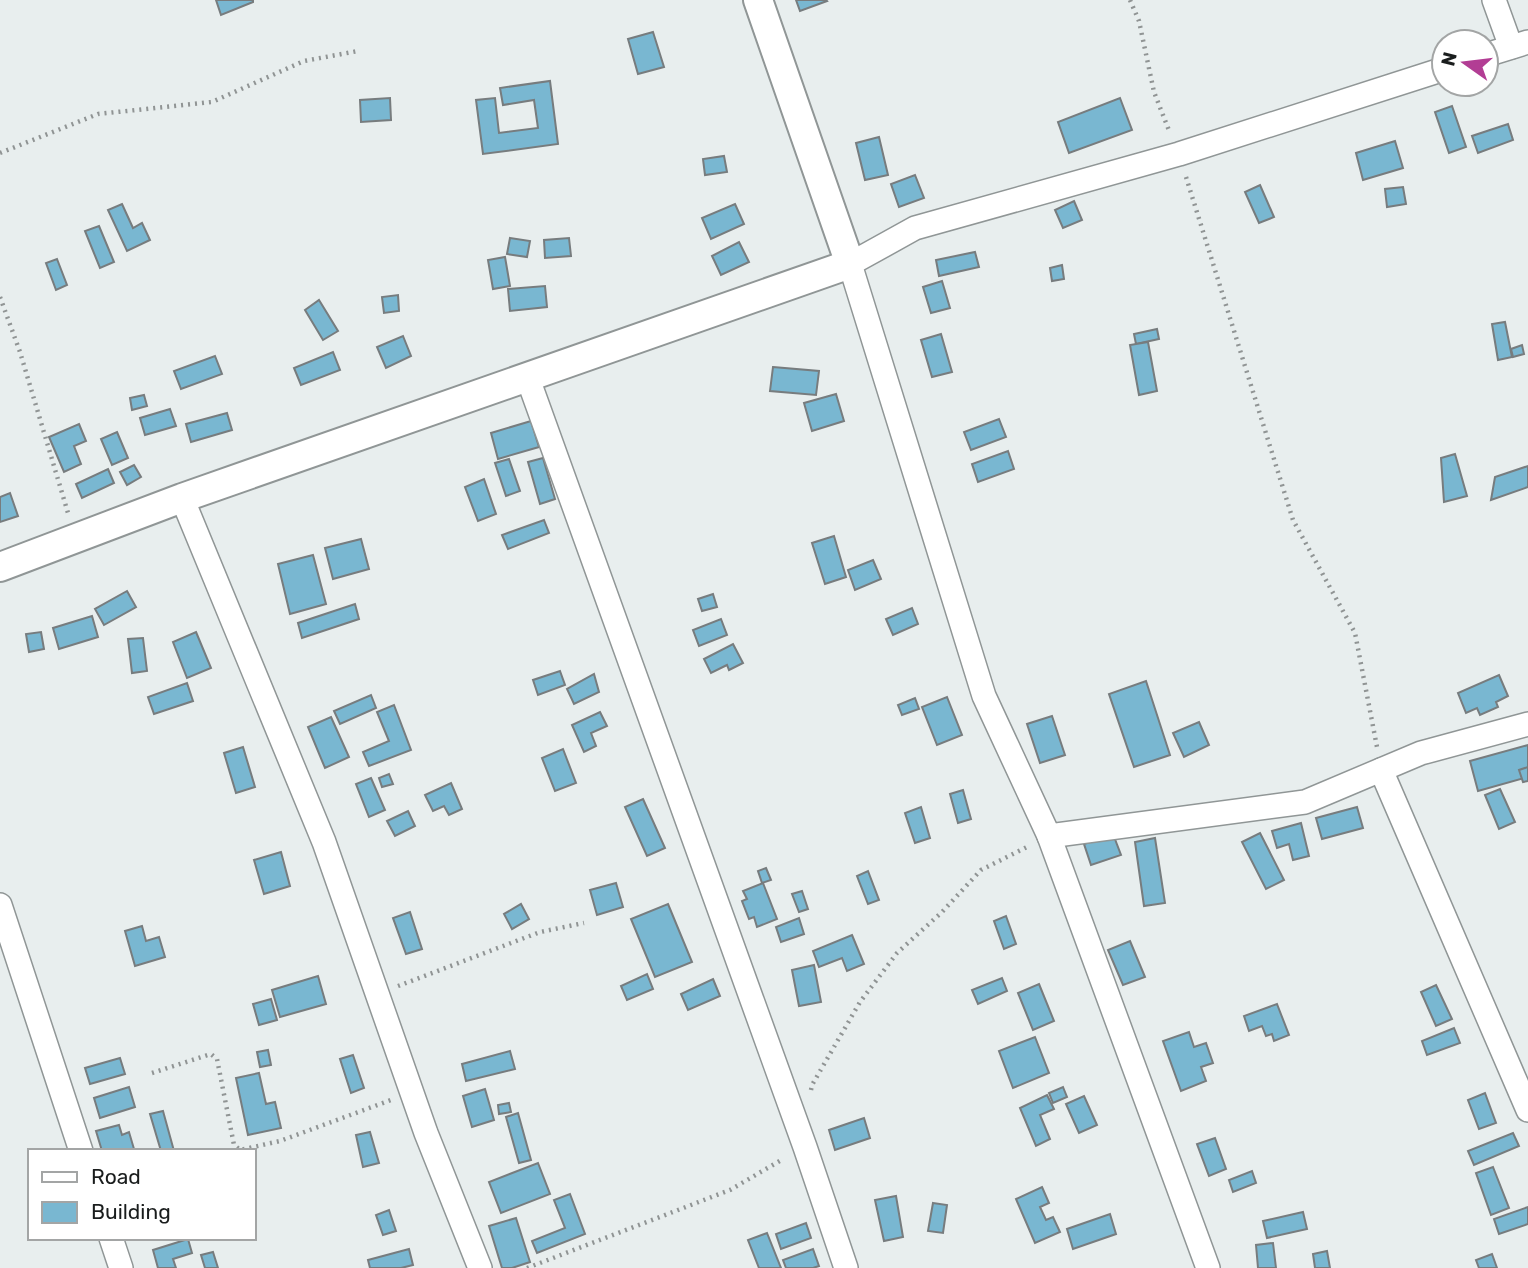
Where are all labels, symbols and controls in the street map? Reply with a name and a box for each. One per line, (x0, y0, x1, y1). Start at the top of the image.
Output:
north arrow (1430, 28, 1500, 98)
text: N (1436, 50, 1462, 68)
legend (28, 1149, 256, 1240)
text: Road (91, 1164, 141, 1189)
text: Building (91, 1199, 171, 1224)

